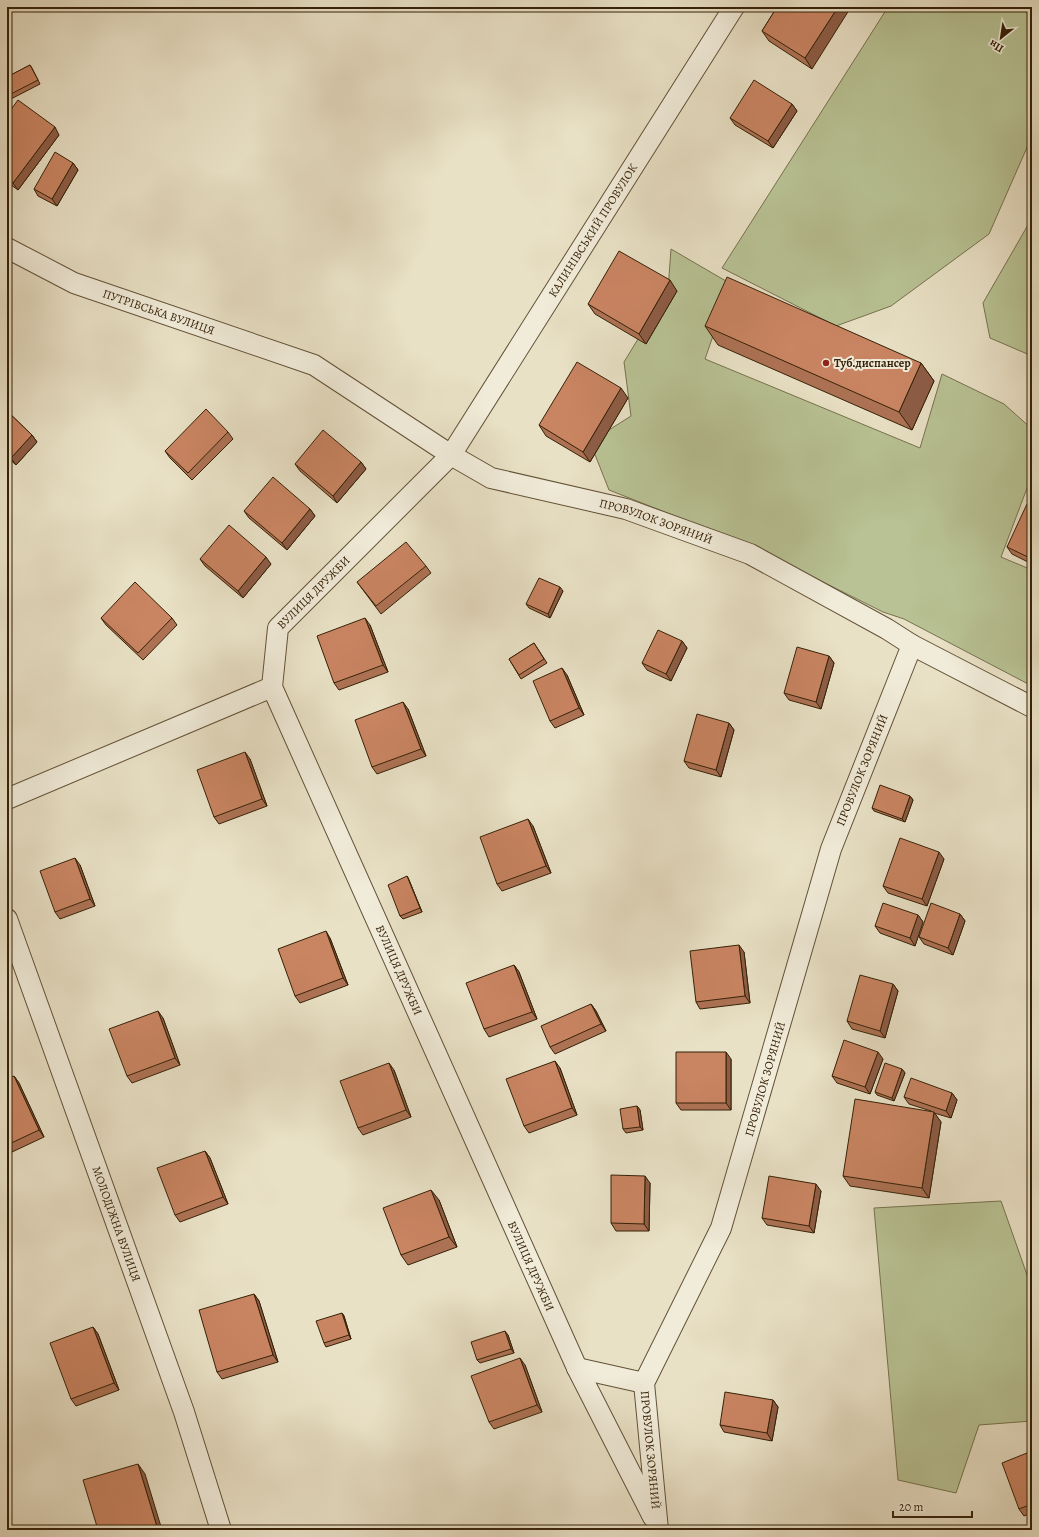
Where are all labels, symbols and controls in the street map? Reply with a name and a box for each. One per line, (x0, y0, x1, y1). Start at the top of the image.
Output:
north arrow (981, 18, 1021, 58)
text: Пн (986, 36, 1006, 56)
street label: КАЛИНІВСЬКИЙ ПРОВУЛОК (545, 160, 641, 300)
street label: ПУТРІВСЬКА ВУЛИЦЯ (100, 285, 217, 338)
place label: Туб.диспансер (834, 355, 911, 371)
marker: Туб.диспансер (821, 358, 831, 368)
street label: ПРОВУЛОК ЗОРЯНИЙ (598, 495, 715, 548)
street label: ВУЛИЦЯ ДРУЖБИ (274, 552, 354, 632)
street label: ПРОВУЛОК ЗОРЯНИЙ (832, 712, 892, 828)
street label: ВУЛИЦЯ ДРУЖБИ (372, 922, 426, 1018)
street label: ПРОВУЛОК ЗОРЯНИЙ (741, 1020, 789, 1138)
street label: МОЛОДІЖНА ВУЛИЦЯ (88, 1164, 145, 1284)
street label: ВУЛИЦЯ ДРУЖБИ (504, 1218, 558, 1314)
street label: ПРОВУЛОК ЗОРЯНИЙ (637, 1390, 664, 1510)
scale bar (893, 1493, 972, 1519)
text: 20 m (899, 1499, 923, 1515)

